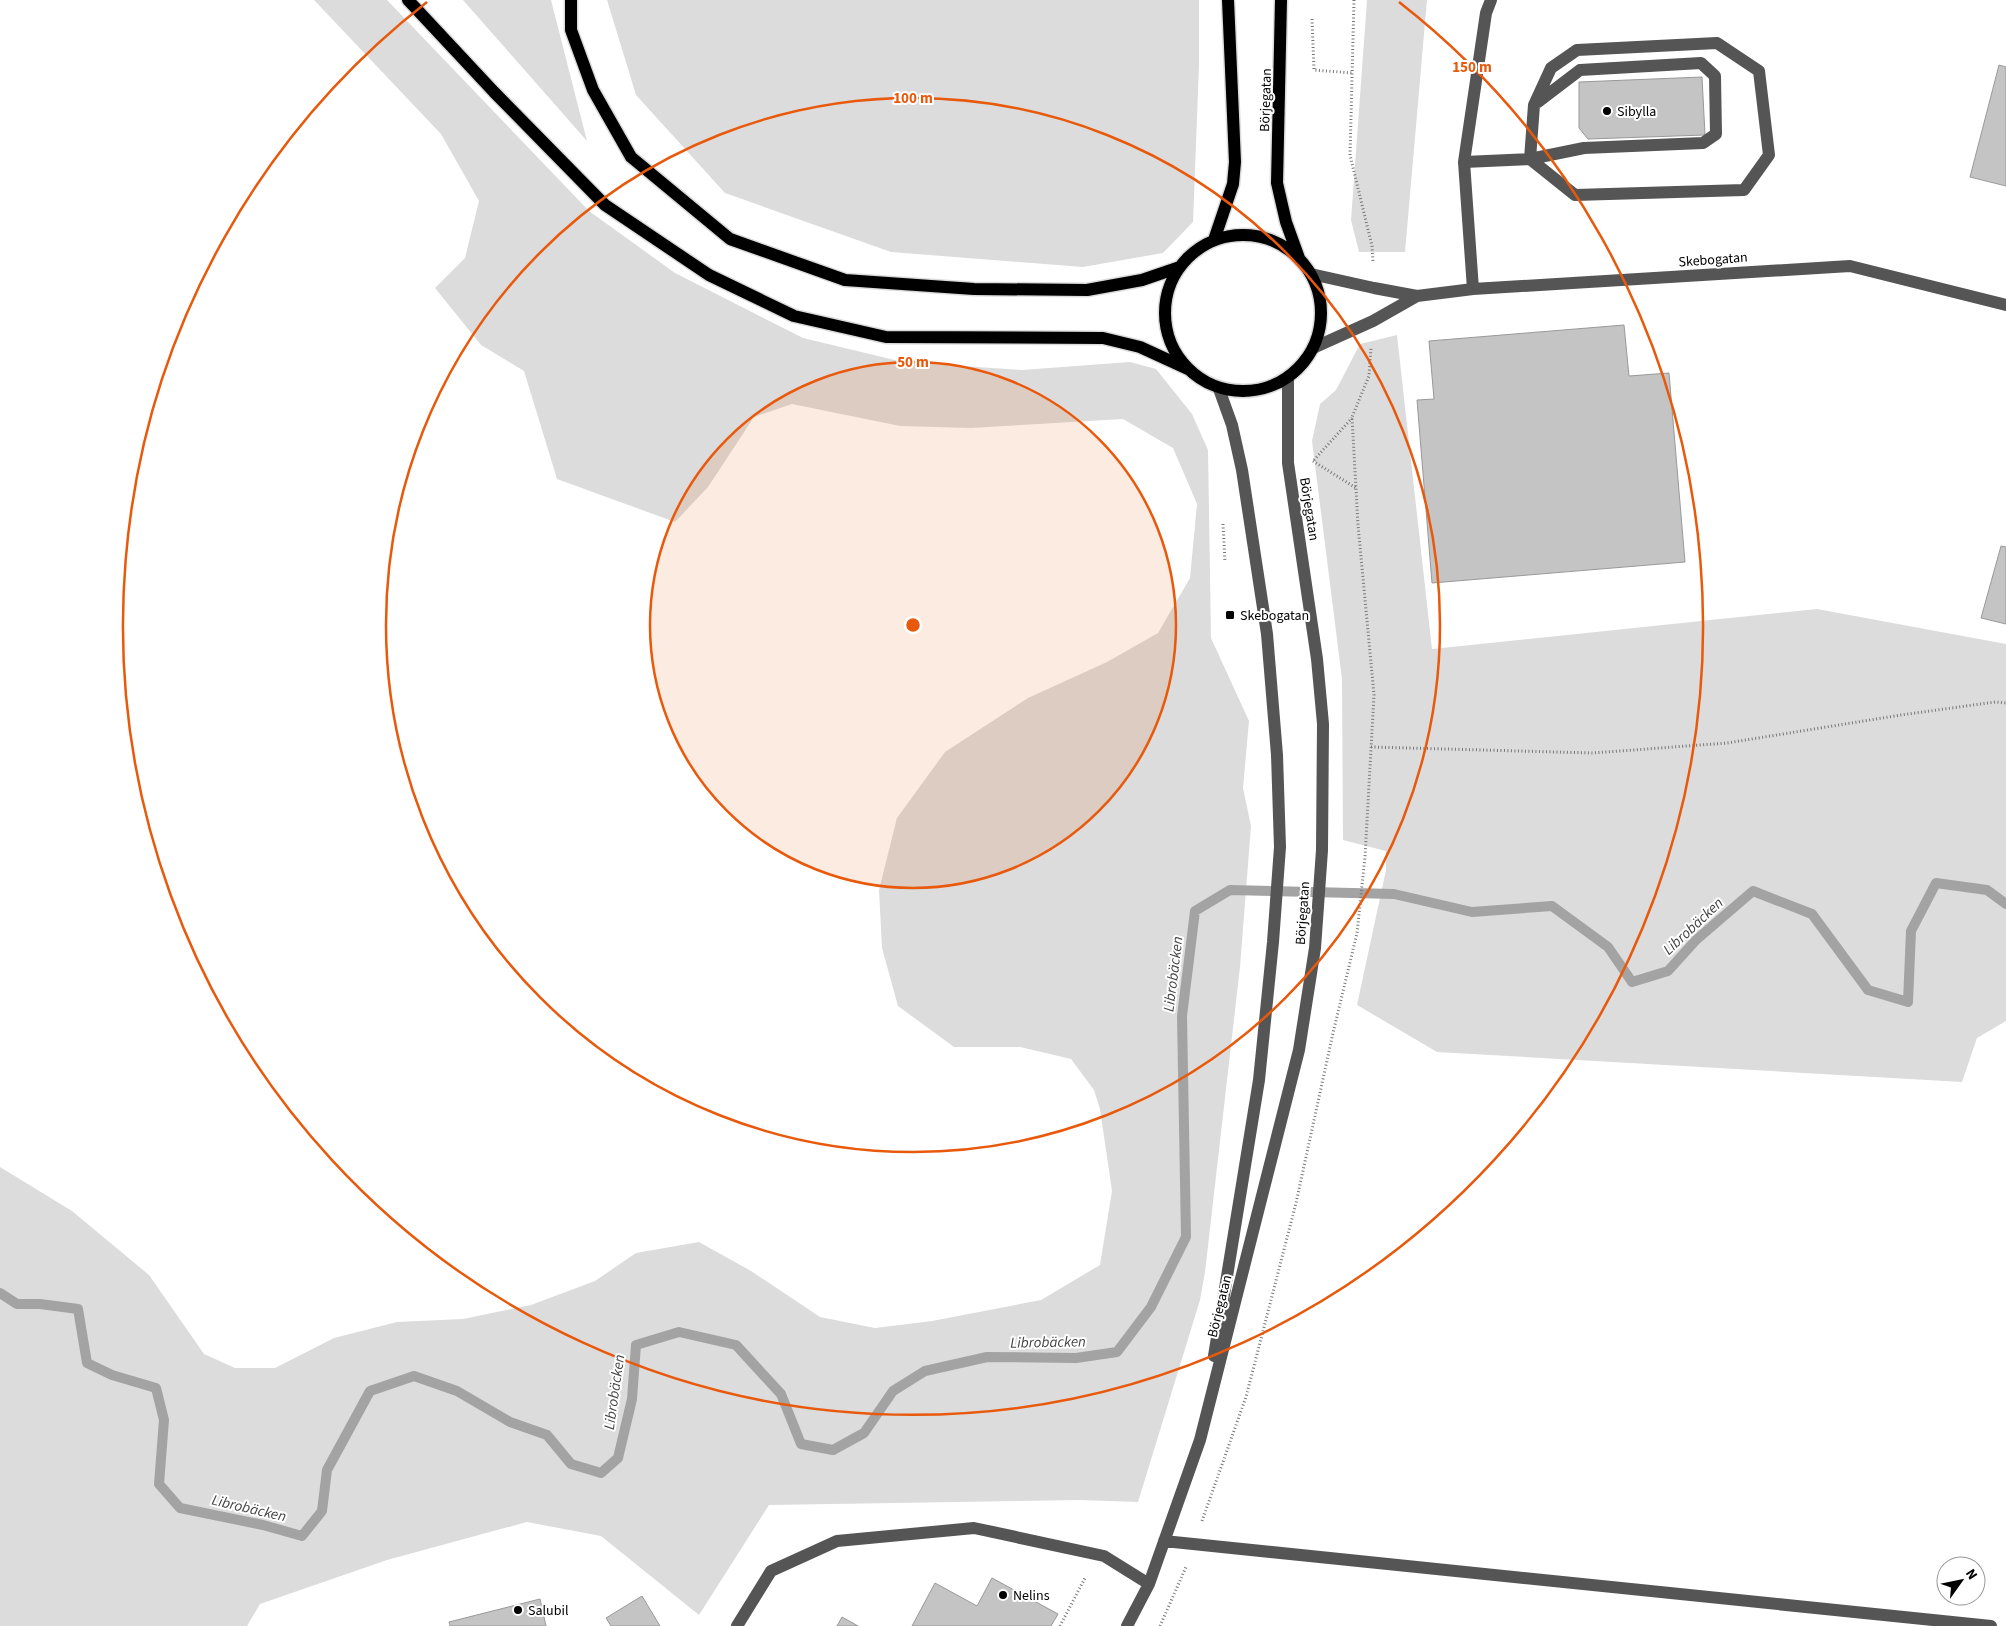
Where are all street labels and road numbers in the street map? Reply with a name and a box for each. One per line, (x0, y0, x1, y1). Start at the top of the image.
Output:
street label: Börjegatan (1255, 68, 1277, 132)
street label: Skebogatan (1678, 248, 1748, 272)
street label: Börjegatan (1294, 476, 1324, 542)
street label: Börjegatan (1291, 881, 1315, 946)
street label: Börjegatan (1203, 1273, 1237, 1340)

